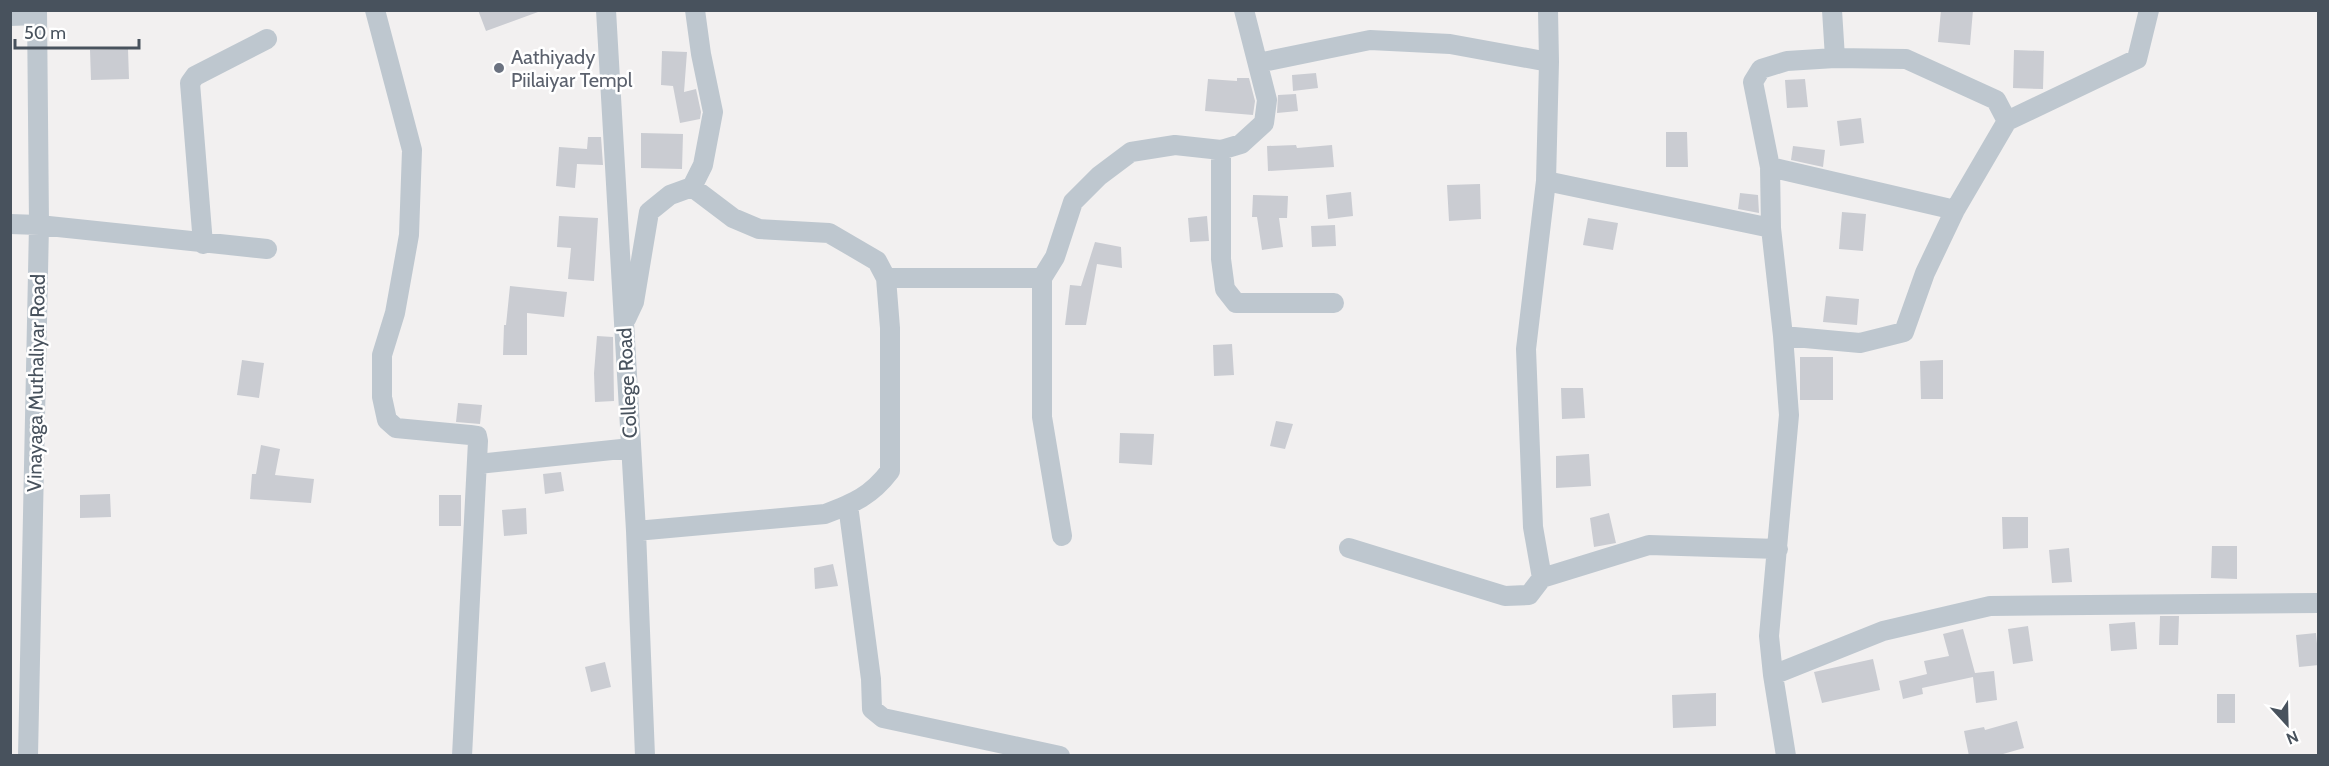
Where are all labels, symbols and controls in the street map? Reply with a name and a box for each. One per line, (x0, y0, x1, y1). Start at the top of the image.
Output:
scale bar (15, 12, 140, 50)
text: 50 m (24, 22, 66, 44)
place label: Aathiyady Piilaiyar Templ (511, 45, 633, 92)
marker: Aathiyady Piilaiyar Templ (492, 61, 506, 75)
street label: Vinayaga Muthaliyar Road (22, 274, 50, 492)
street label: College Road (612, 327, 642, 439)
north arrow (2257, 694, 2317, 754)
text: N (2284, 727, 2301, 748)

